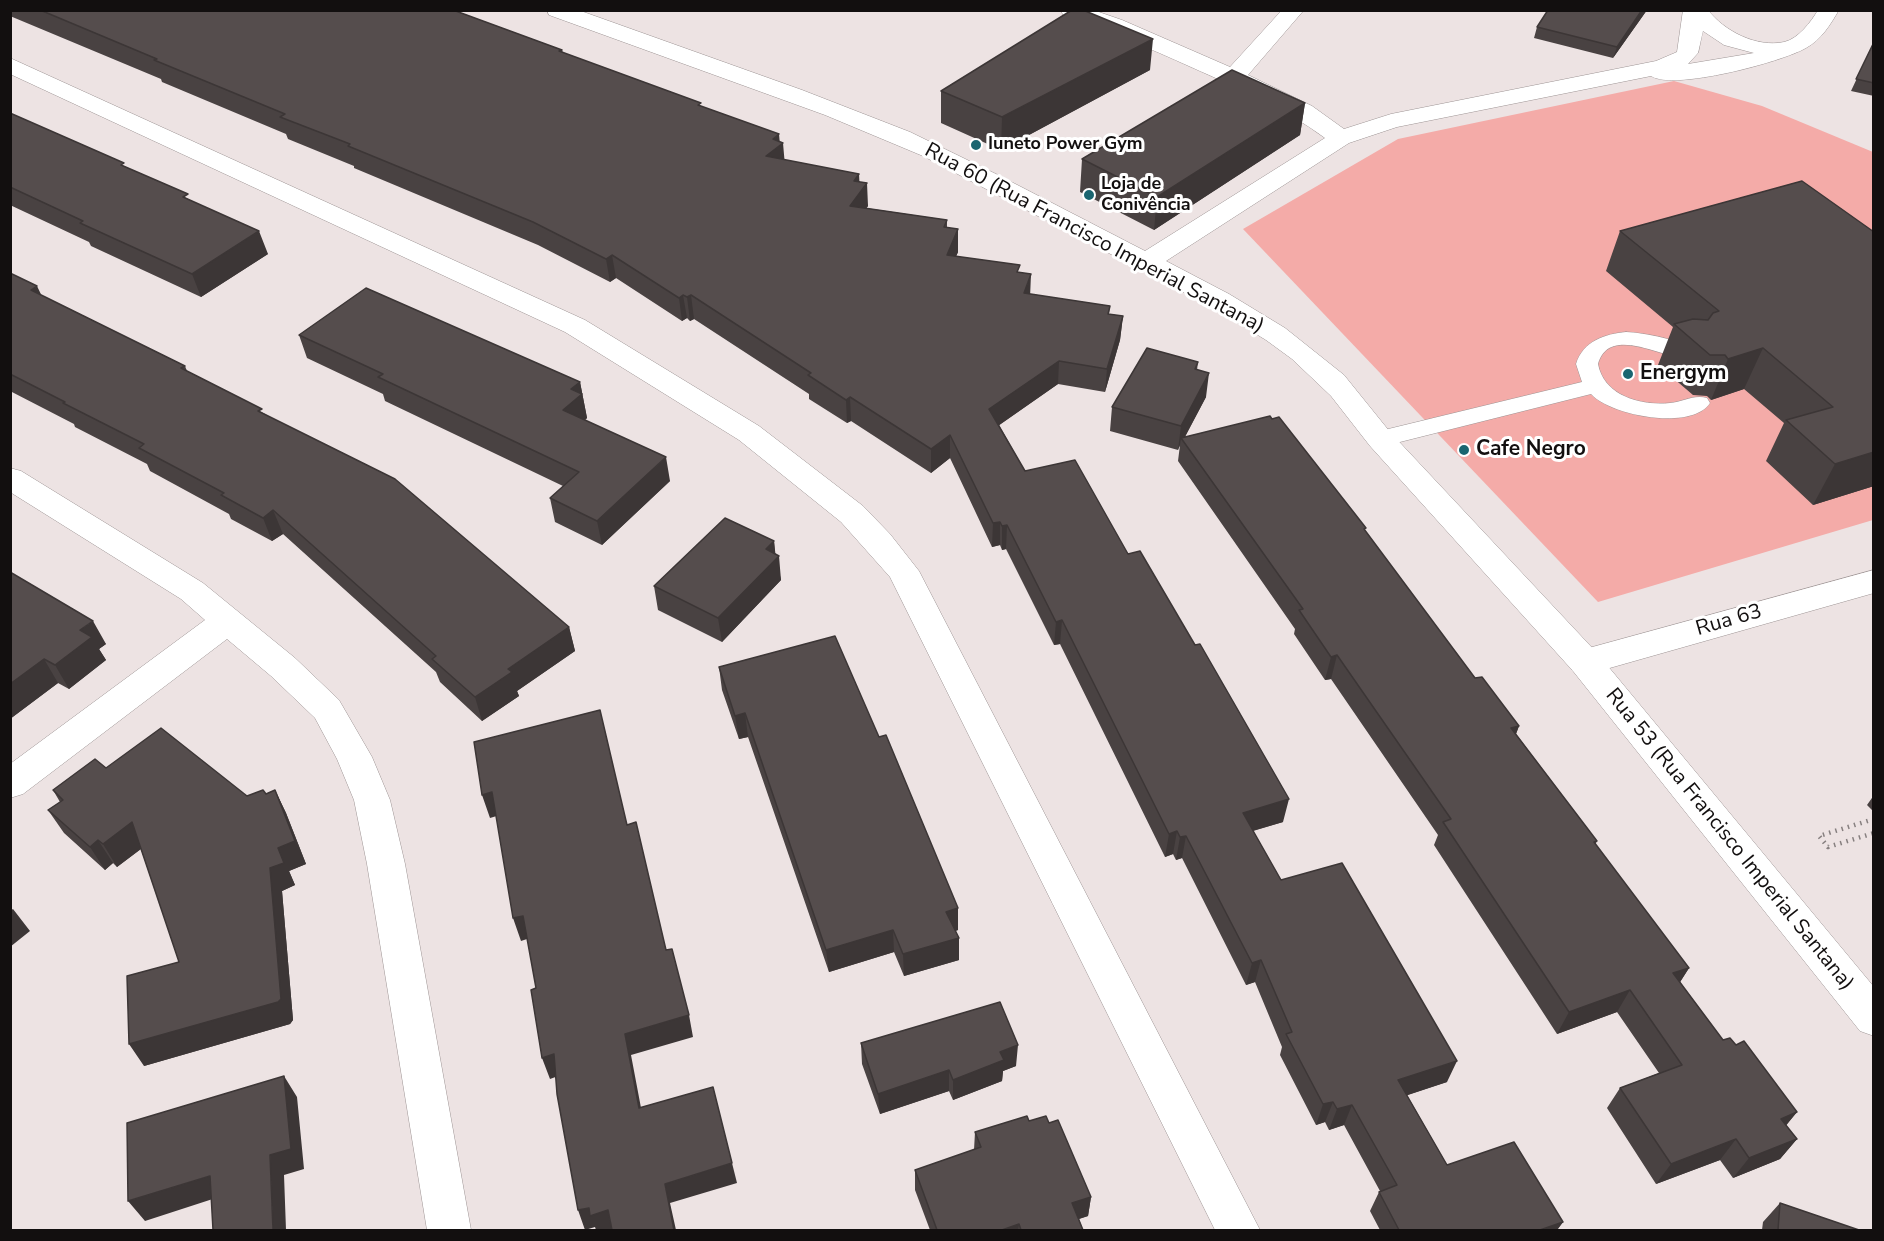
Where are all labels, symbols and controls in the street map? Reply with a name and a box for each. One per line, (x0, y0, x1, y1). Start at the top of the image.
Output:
place label: Iuneto Power Gym (988, 134, 1143, 156)
street label: Rua 60 (Rua Francisco Imperial Santana) (920, 138, 1268, 340)
marker: Iuneto Power Gym (969, 138, 983, 152)
place label: Loja de Conivência (1101, 174, 1191, 216)
marker: Loja de Conivência (1082, 188, 1096, 202)
place label: Energym (1640, 361, 1726, 387)
marker: Energym (1621, 367, 1635, 381)
place label: Cafe Negro (1476, 437, 1586, 463)
marker: Cafe Negro (1457, 443, 1471, 457)
street label: Rua 63 (1693, 600, 1765, 642)
street label: Rua 53 (Rua Francisco Imperial Santana) (1599, 684, 1859, 996)

